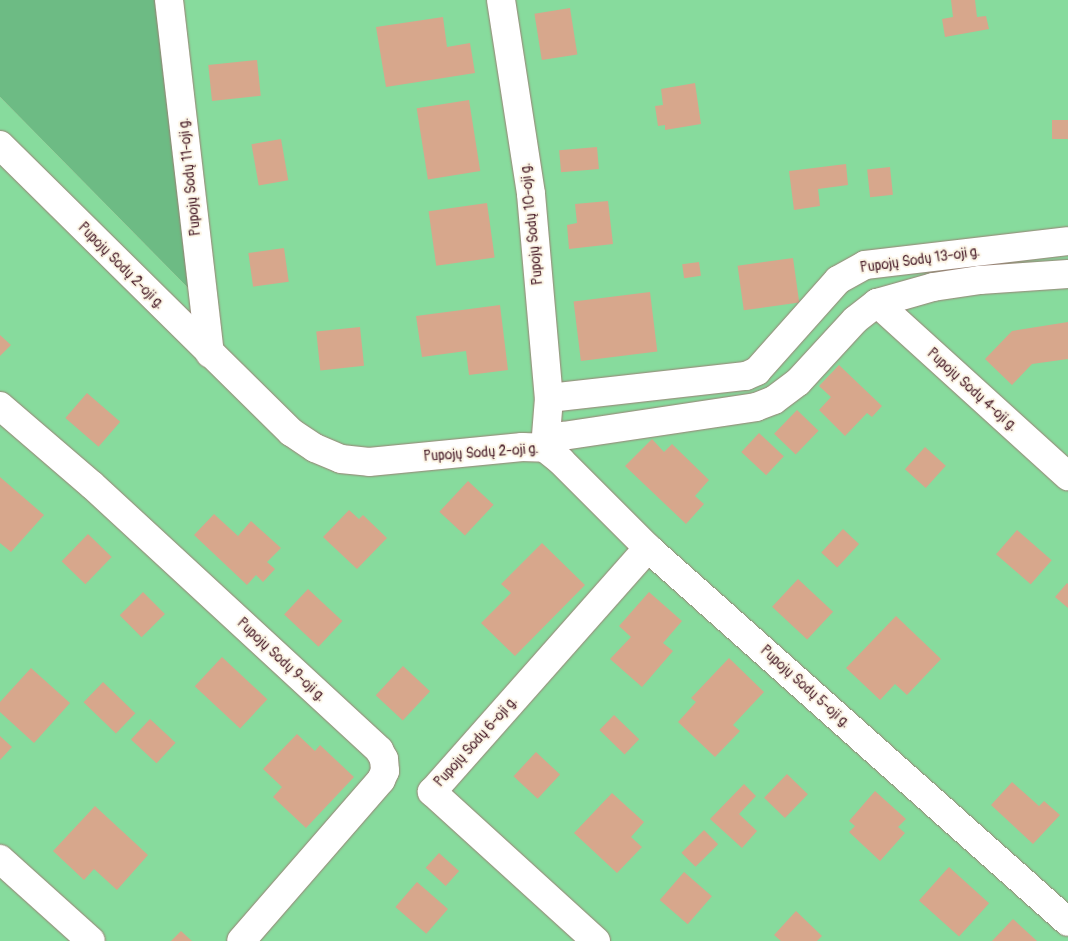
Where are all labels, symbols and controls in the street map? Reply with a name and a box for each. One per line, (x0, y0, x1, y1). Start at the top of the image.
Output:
street label: Pupojų Sodų 11-oji g. (175, 117, 205, 237)
street label: Pupojų Sodų 10-oji g. (517, 162, 547, 286)
street label: Pupojų Sodų 2-oji g. (74, 219, 168, 313)
street label: Pupojų Sodų 13-oji g. (859, 243, 981, 277)
street label: Pupojų Sodų 4-oji g. (923, 345, 1021, 435)
street label: Pupojų Sodų 2-oji g. (423, 441, 539, 465)
street label: Pupojų Sodų 9-oji g. (233, 615, 329, 705)
street label: Pupojų Sodų 5-oji g. (757, 642, 853, 732)
street label: Pupojų Sodų 6-oji g. (431, 693, 521, 791)

